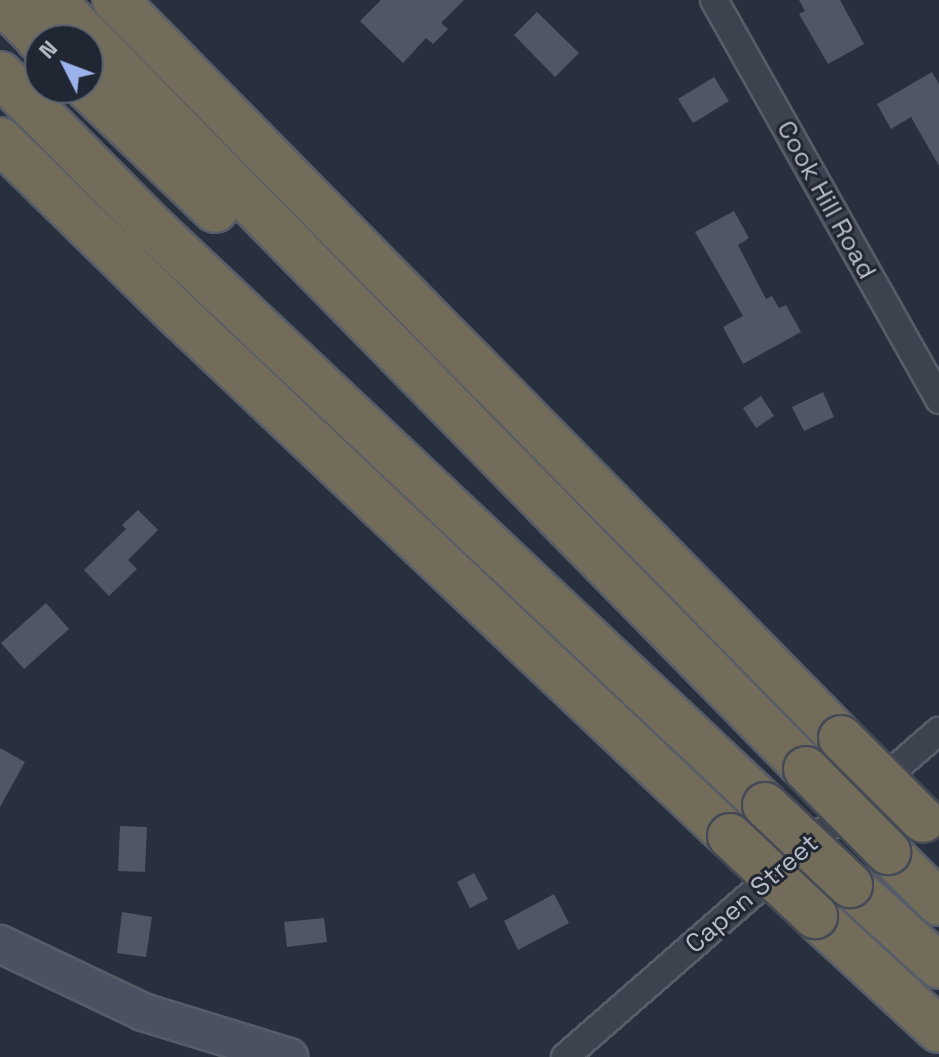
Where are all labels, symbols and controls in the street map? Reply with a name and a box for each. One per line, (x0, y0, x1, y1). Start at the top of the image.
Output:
north arrow (24, 24, 104, 104)
text: N (32, 34, 63, 64)
street label: Cook Hill Road (770, 115, 882, 285)
street label: Capen Street (679, 828, 825, 960)

